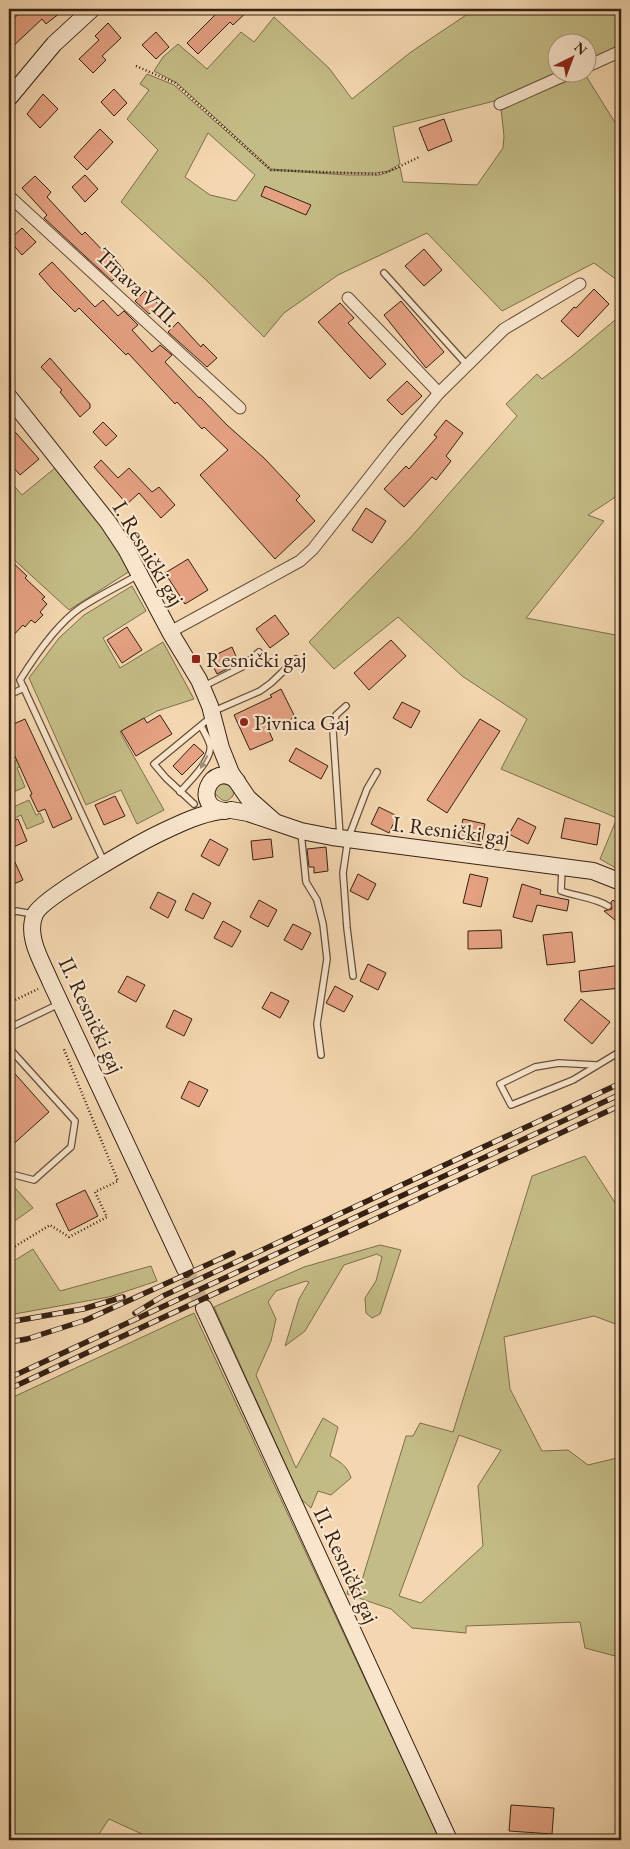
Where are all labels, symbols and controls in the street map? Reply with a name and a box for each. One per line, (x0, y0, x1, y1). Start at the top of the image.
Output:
north arrow (548, 32, 598, 82)
text: N (570, 38, 591, 59)
street label: Trnava VIII. (90, 241, 186, 334)
street label: I. Resnički gaj (106, 495, 191, 611)
place label: Resnički gaj (206, 645, 307, 674)
marker: Resnički gaj (190, 653, 202, 665)
place label: Pivnica Gaj (254, 708, 350, 737)
marker: Pivnica Gaj (238, 716, 250, 728)
one-way arrow (200, 754, 208, 769)
street label: I. Resnički gaj (391, 809, 511, 852)
street label: II. Resnički gaj (52, 952, 131, 1078)
street label: II. Resnički gaj (307, 1502, 386, 1628)

